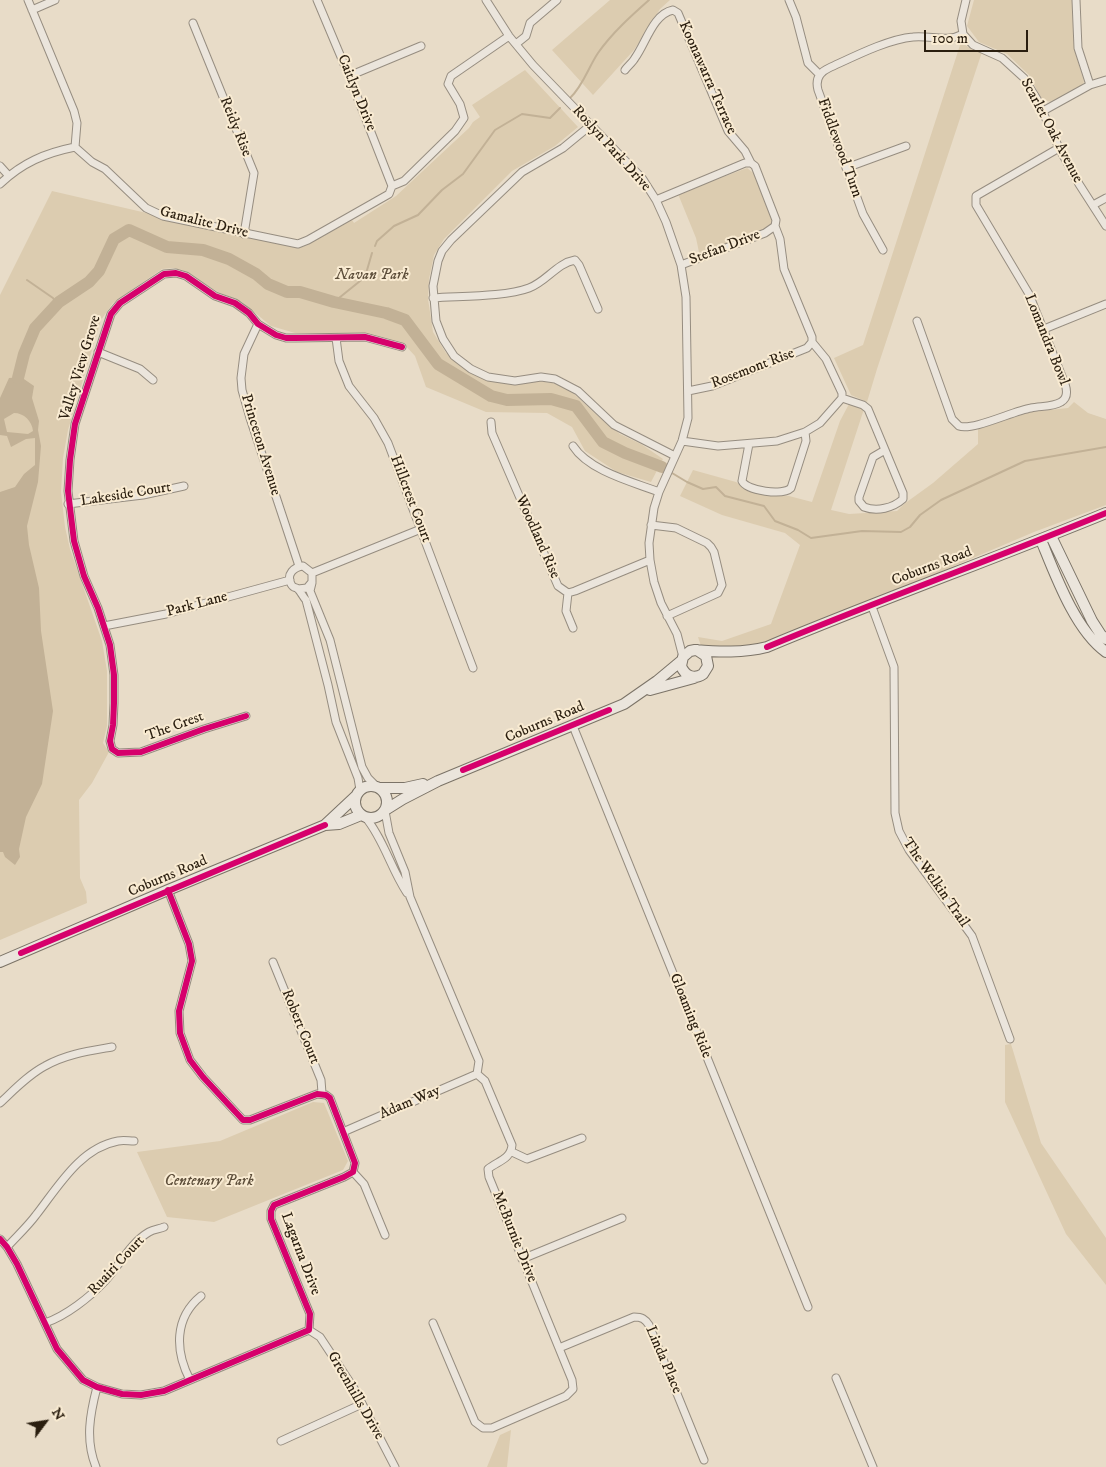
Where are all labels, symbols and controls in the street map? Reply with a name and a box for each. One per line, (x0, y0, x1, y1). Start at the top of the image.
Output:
street label: Koonawarra Terrace (674, 19, 740, 137)
scale bar (926, 20, 1030, 52)
text: 100 m (932, 29, 968, 48)
street label: Caitlyn Drive (333, 52, 379, 134)
street label: Scarlet Oak Avenue (1016, 76, 1086, 186)
street label: Reidy Rise (215, 95, 255, 159)
street label: Fiddlewood Turn (813, 96, 865, 200)
street label: Roslyn Park Drive (568, 102, 654, 196)
street label: Gamalite Drive (158, 203, 250, 243)
street label: Stefan Drive (687, 226, 763, 270)
park label: Navan Park (336, 267, 408, 285)
street label: Lomandra Bowl (1020, 292, 1072, 388)
street label: Valley View Grove (56, 313, 106, 423)
street label: Rosemont Rise (709, 345, 797, 393)
street label: Princeton Avenue (236, 392, 284, 498)
street label: Hillcrest Court (385, 453, 435, 545)
street label: Lakeside Court (79, 479, 173, 511)
street label: Woodland Rise (511, 492, 563, 582)
street label: Coburns Road (889, 544, 975, 590)
street label: Park Lane (165, 588, 229, 622)
street label: Coburns Road (503, 698, 587, 748)
street label: The Crest (144, 708, 206, 746)
street label: The Welkin Trail (898, 835, 972, 931)
street label: Coburns Road (126, 852, 210, 902)
street label: Gloaming Ride (665, 971, 715, 1061)
street label: Robert Court (277, 987, 323, 1067)
street label: Adam Way (377, 1082, 443, 1124)
park label: Centenary Park (165, 1173, 253, 1191)
street label: McBurnie Drive (488, 1189, 540, 1285)
street label: Lagarna Drive (276, 1210, 324, 1298)
street label: Ruairi Court (85, 1232, 149, 1300)
street label: Linda Place (641, 1323, 685, 1397)
street label: Greenhills Drive (323, 1349, 387, 1443)
north arrow (20, 1397, 70, 1447)
text: N (47, 1405, 69, 1424)

